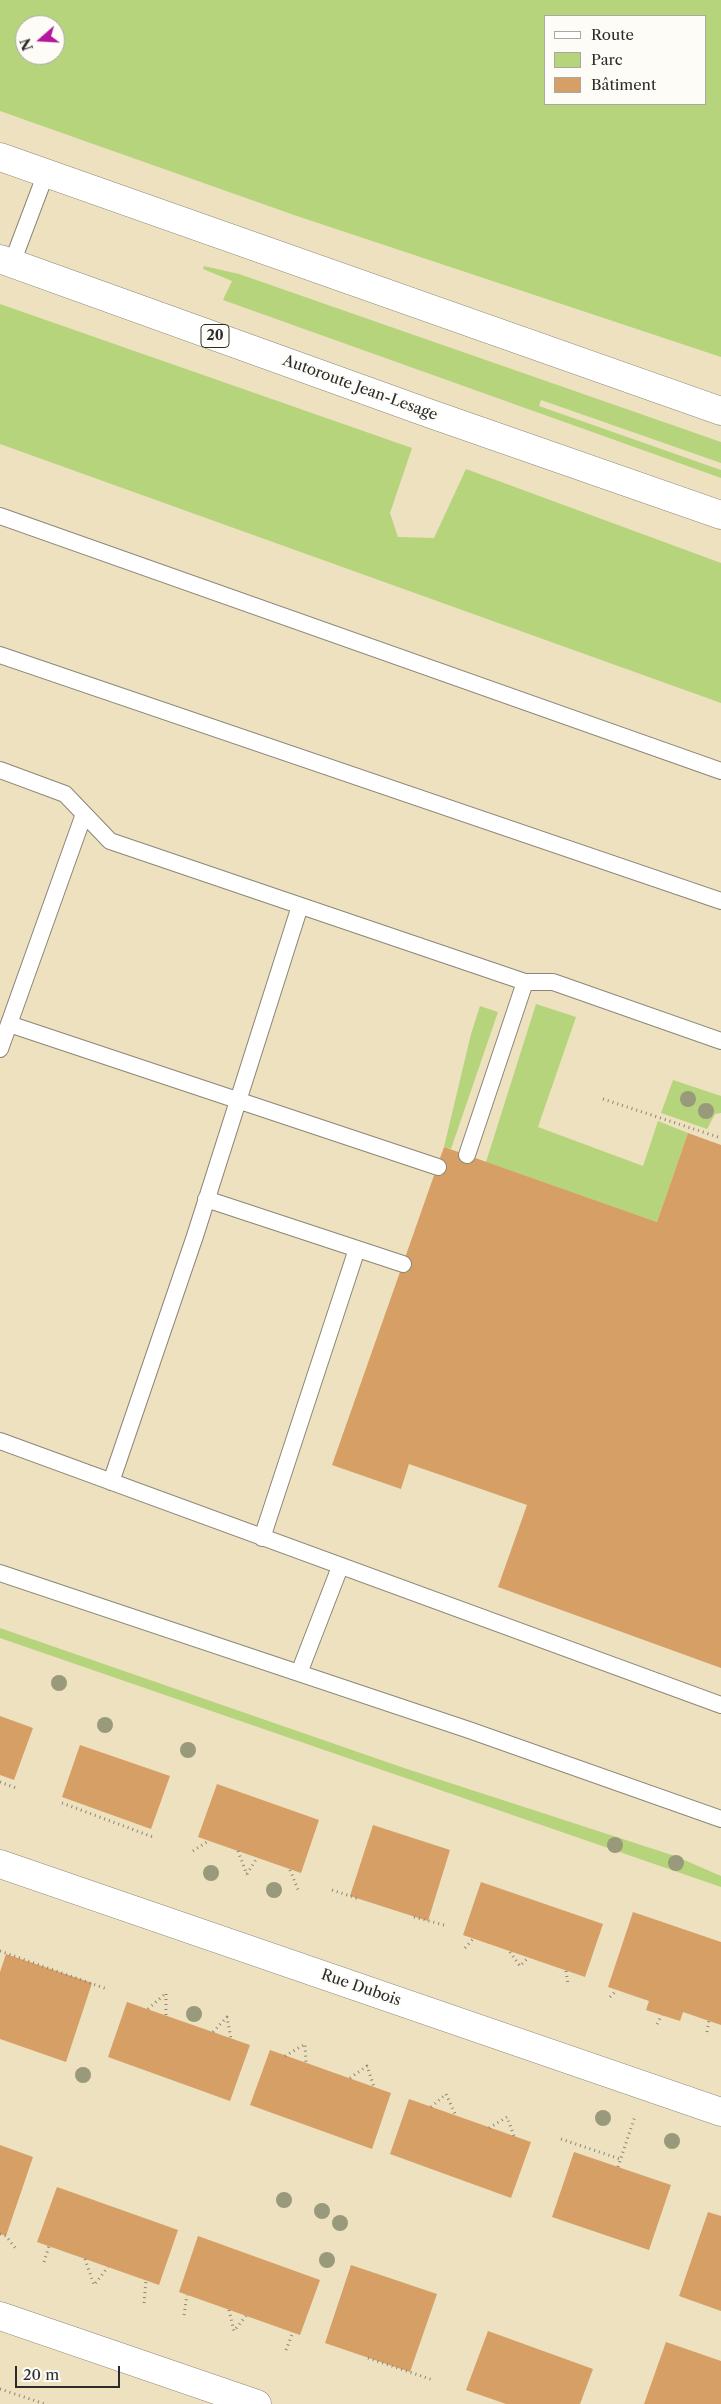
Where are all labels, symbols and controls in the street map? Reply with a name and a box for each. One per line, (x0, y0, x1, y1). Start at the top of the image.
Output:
north arrow (15, 15, 65, 65)
legend (544, 15, 706, 105)
text: Route (591, 25, 634, 44)
text: N (16, 36, 37, 53)
text: Parc (591, 50, 623, 69)
text: Bâtiment (591, 75, 656, 94)
road number: 20 (201, 324, 229, 348)
street label: Autoroute Jean-Lesage (280, 352, 440, 424)
street label: Rue Dubois (319, 1966, 403, 2010)
scale bar (18, 2356, 122, 2388)
text: 20 m (23, 2365, 59, 2384)

